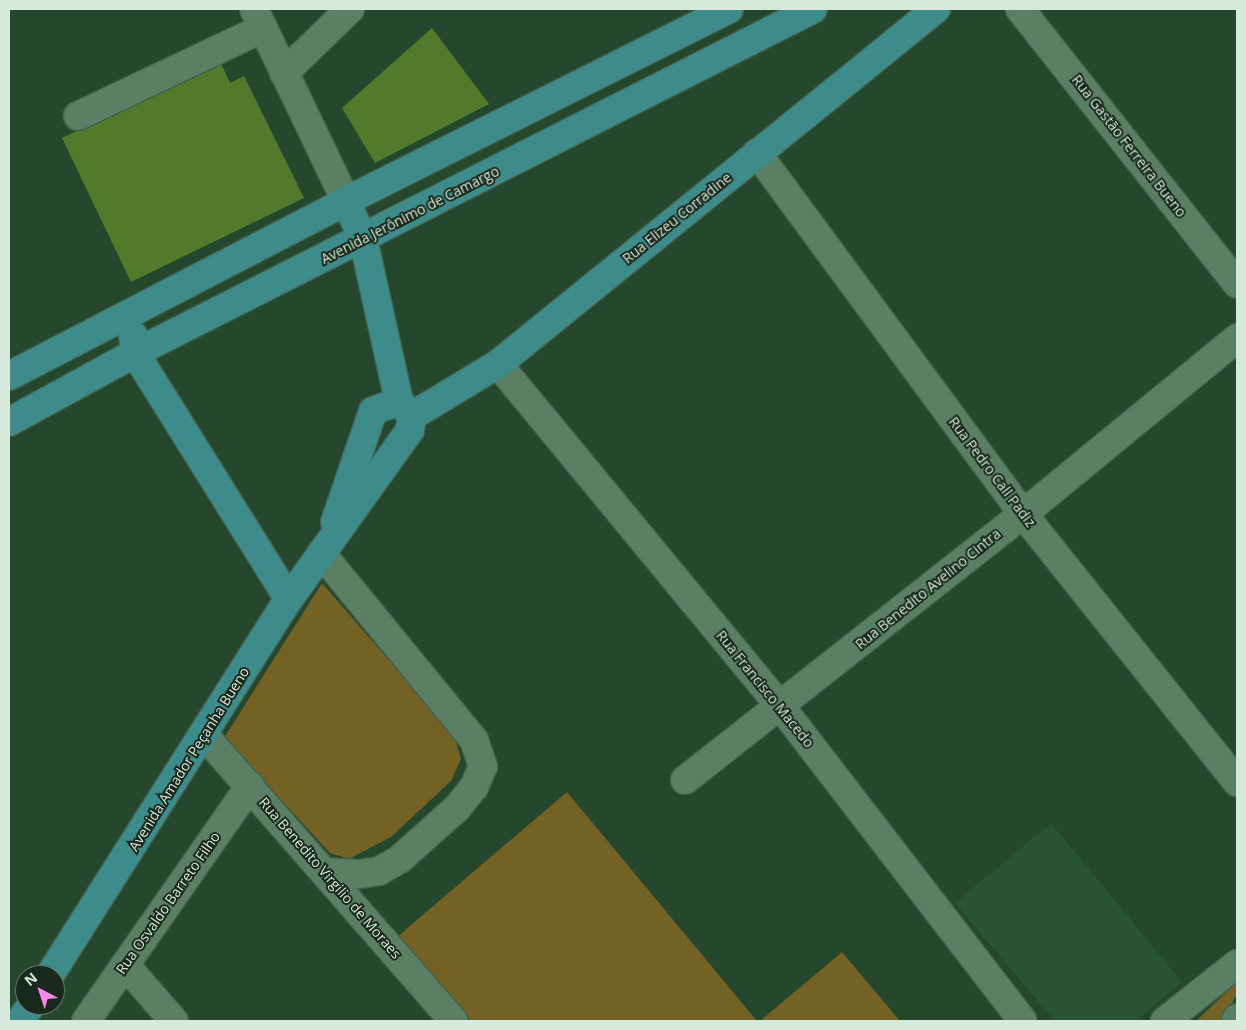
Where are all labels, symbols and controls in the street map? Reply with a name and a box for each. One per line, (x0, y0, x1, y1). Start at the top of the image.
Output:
street label: Rua Gastão Ferreira Bueno (1068, 72, 1190, 220)
street label: Avenida Jerônimo de Camargo (318, 163, 502, 267)
street label: Rua Elizeu Corradine (619, 169, 735, 267)
street label: Rua Pedro Call Padiz (945, 414, 1039, 530)
street label: Rua Benedito Avelino Cintra (852, 525, 1004, 653)
street label: Rua Francisco Macedo (713, 627, 817, 751)
street label: Avenida Amador Peçanha Bueno (125, 664, 253, 854)
street label: Rua Benedito Virgilio de Moraes (255, 794, 405, 962)
street label: Rua Osvaldo Barreto Filho (112, 829, 224, 977)
north arrow (15, 965, 65, 1015)
text: N (20, 968, 41, 990)

